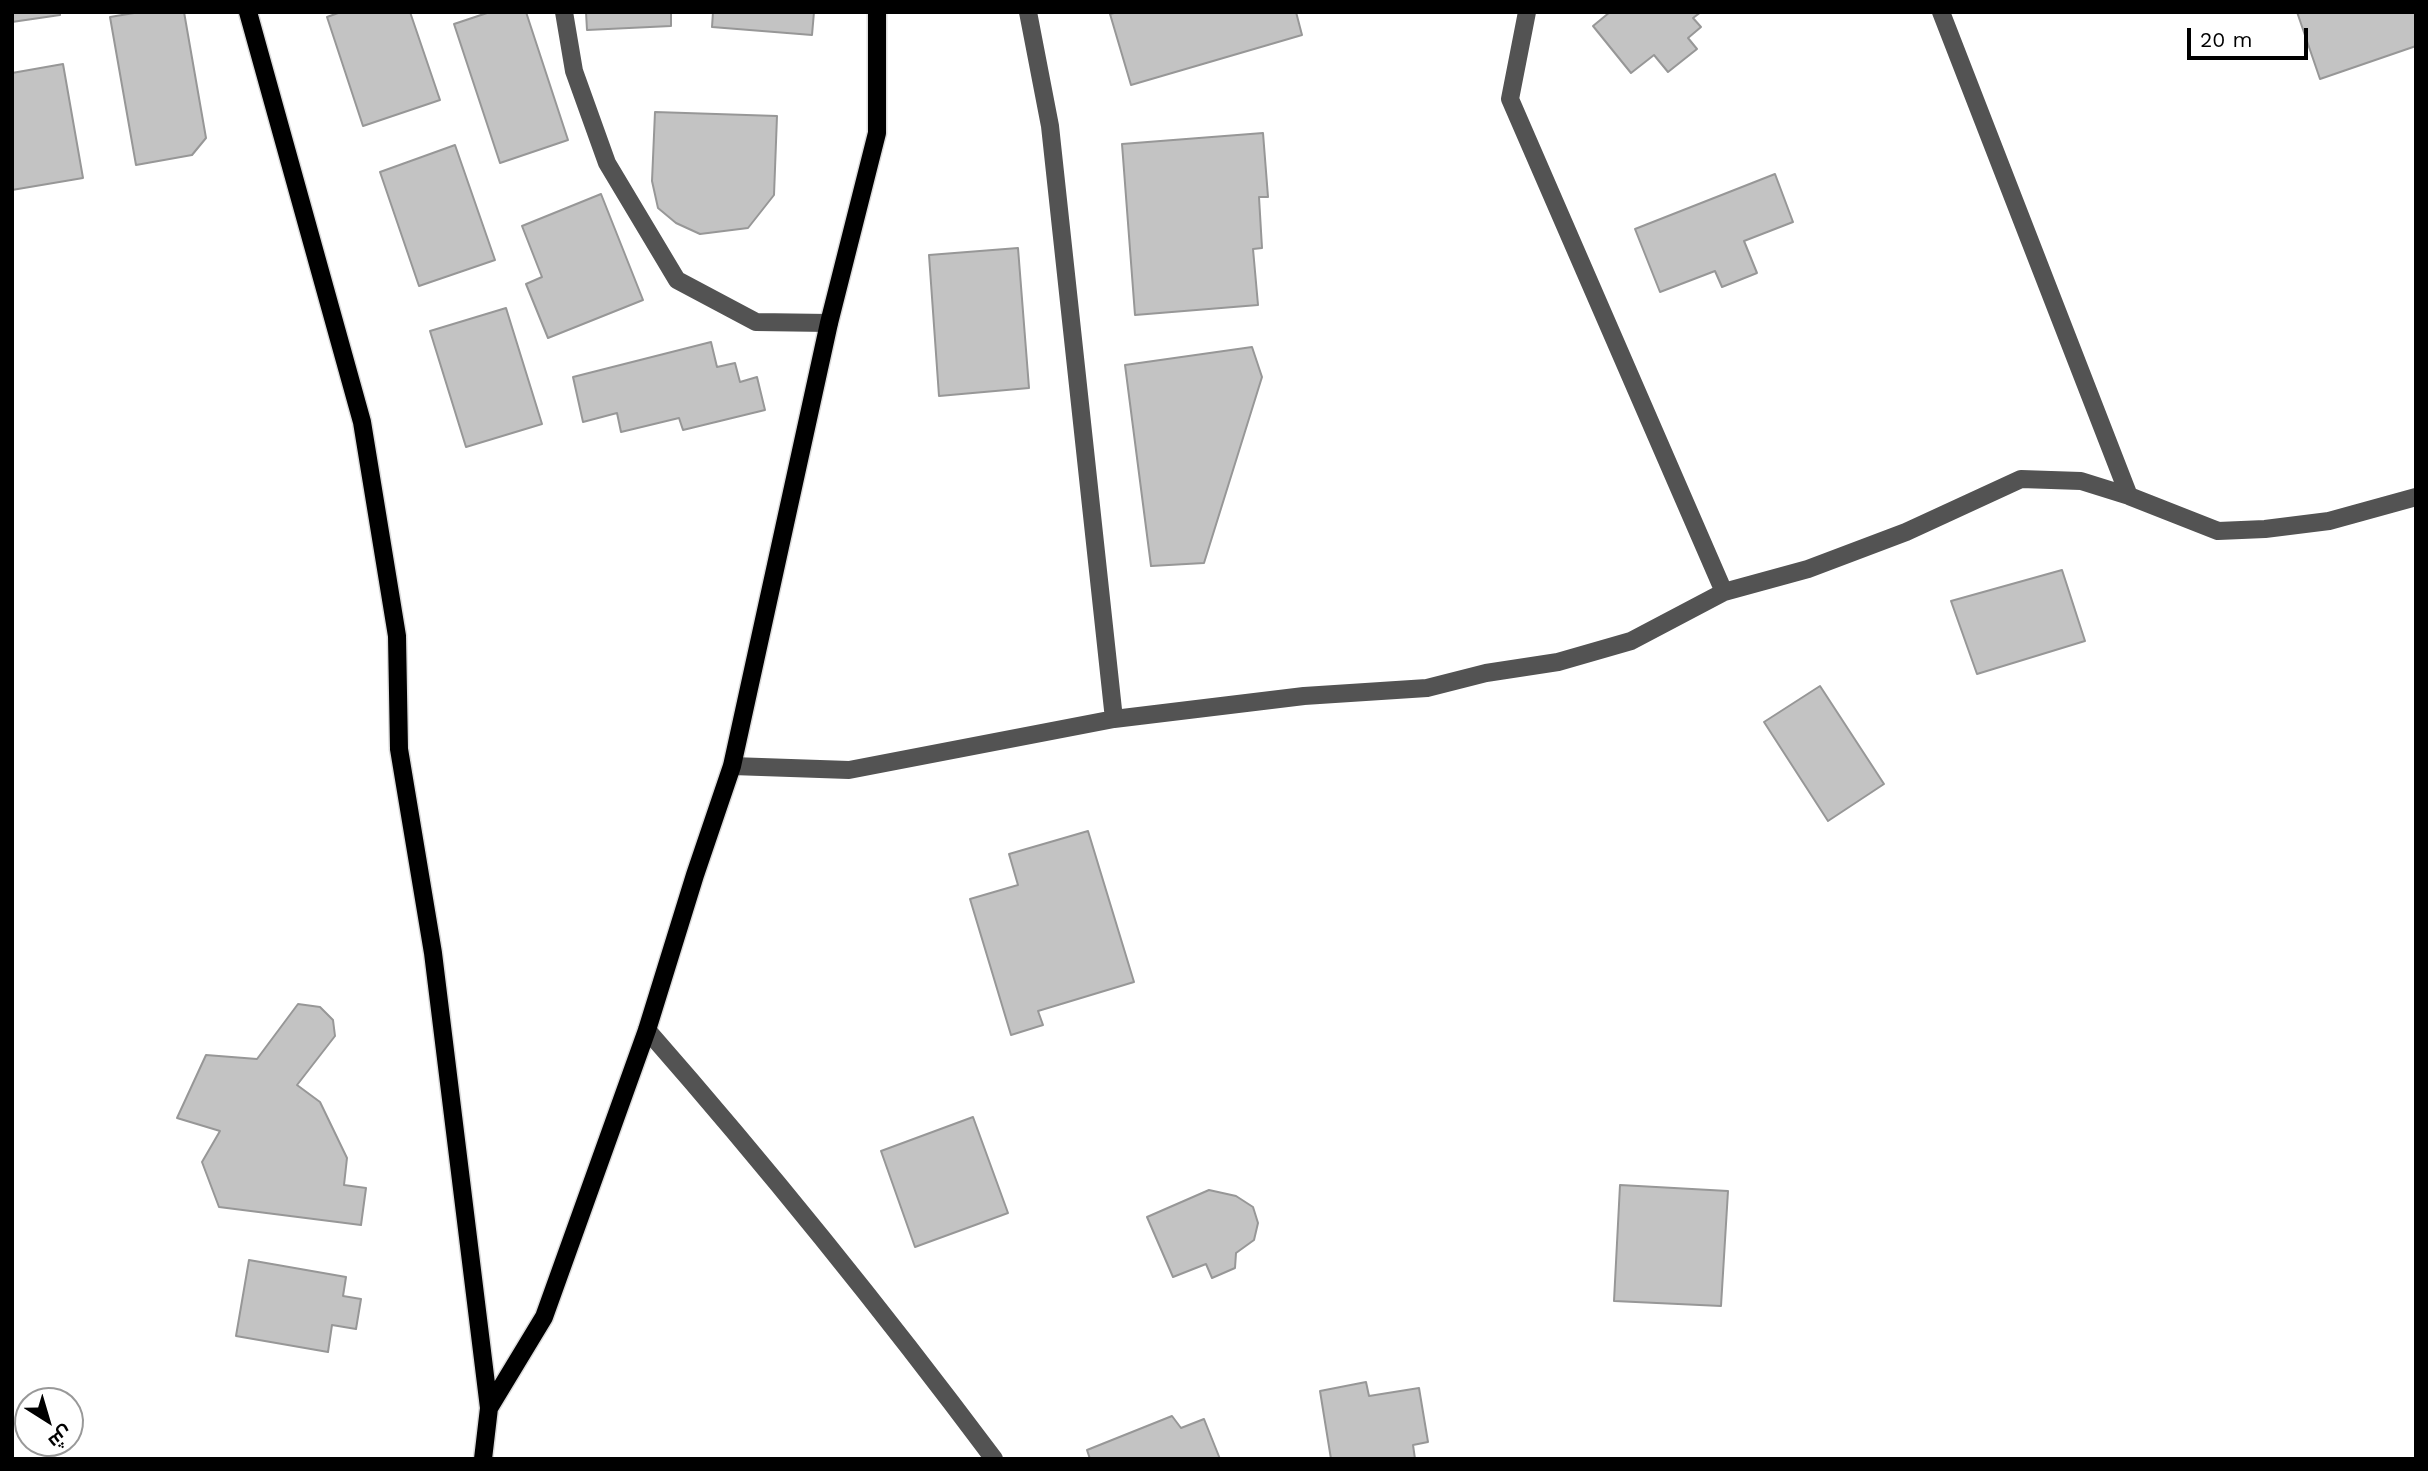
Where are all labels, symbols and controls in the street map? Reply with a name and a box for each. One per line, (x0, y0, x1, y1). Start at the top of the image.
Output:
scale bar (2190, 14, 2311, 58)
text: 20 m (2200, 27, 2252, 52)
north arrow (14, 1387, 84, 1457)
text: ش (44, 1421, 77, 1454)

